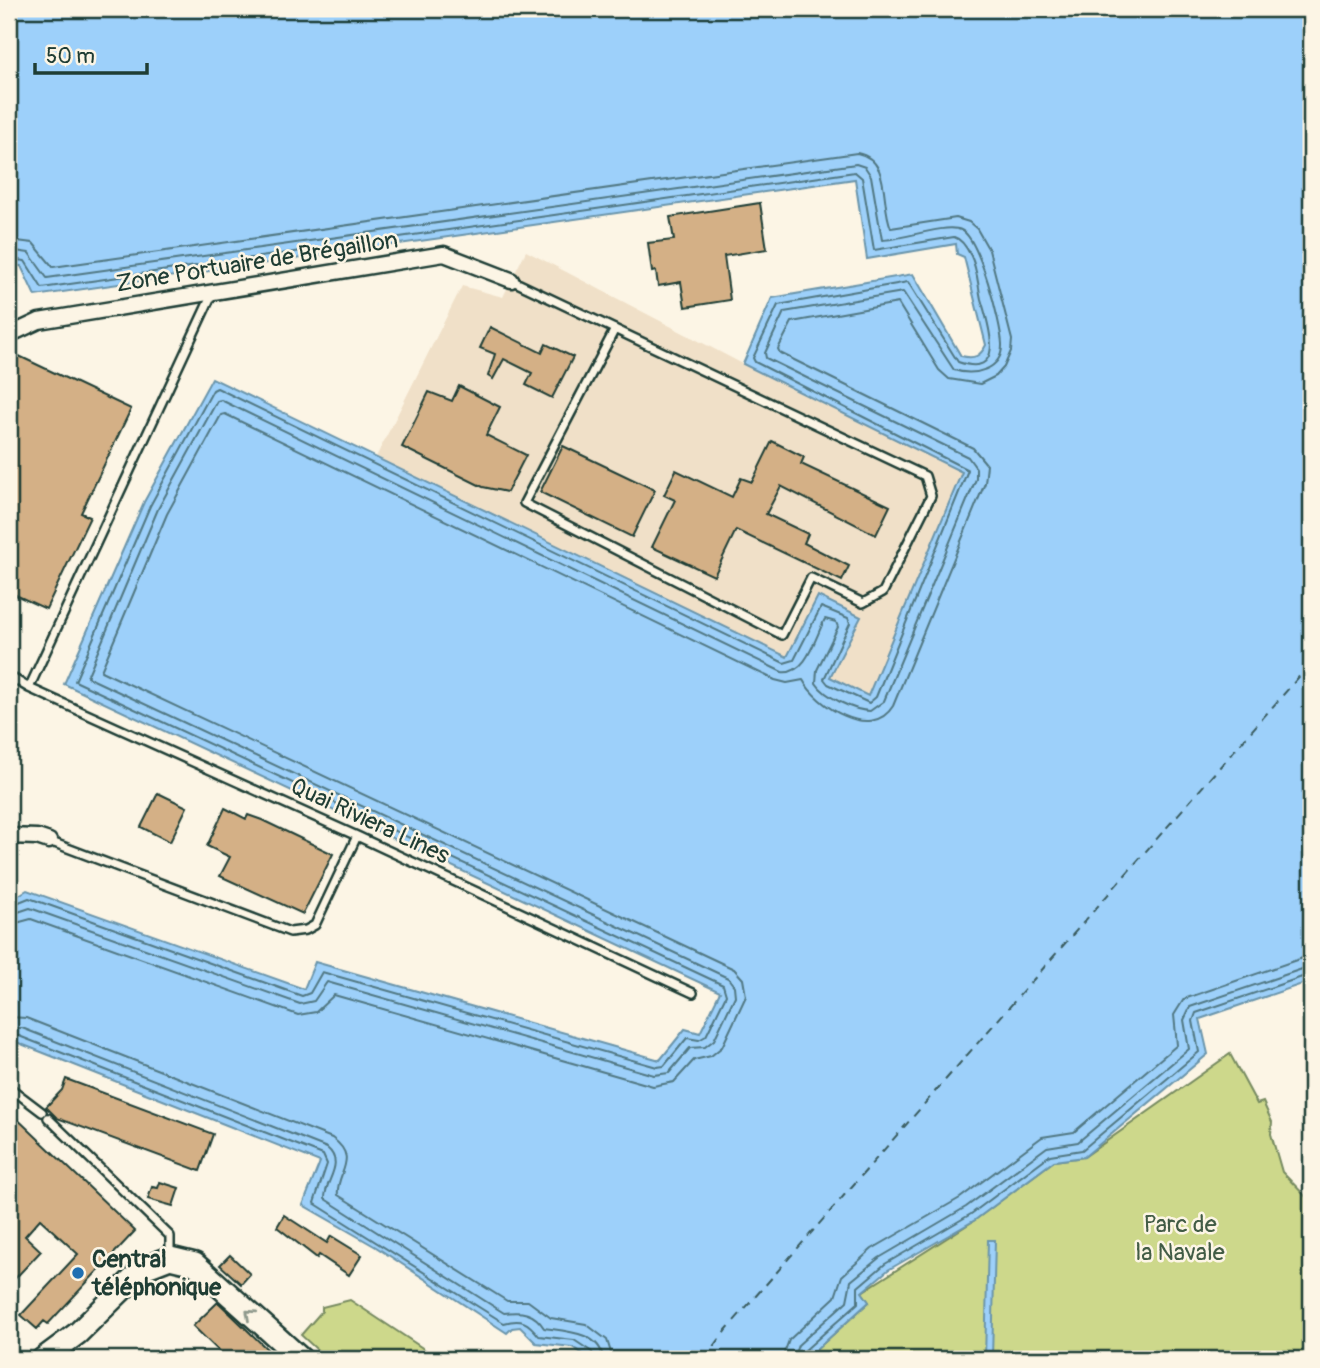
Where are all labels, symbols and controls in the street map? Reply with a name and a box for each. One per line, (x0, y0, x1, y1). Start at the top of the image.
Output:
scale bar (35, 32, 147, 76)
text: 50 m (46, 43, 95, 70)
street label: Zone Portuaire de Brégaillon (114, 225, 400, 299)
street label: Quai Riviera Lines (286, 772, 454, 871)
park label: Parc de la Navale (1136, 1210, 1225, 1267)
place label: Central téléphonique (91, 1245, 222, 1302)
marker: Central téléphonique (70, 1265, 86, 1281)
one-way arrow (245, 1309, 258, 1322)

